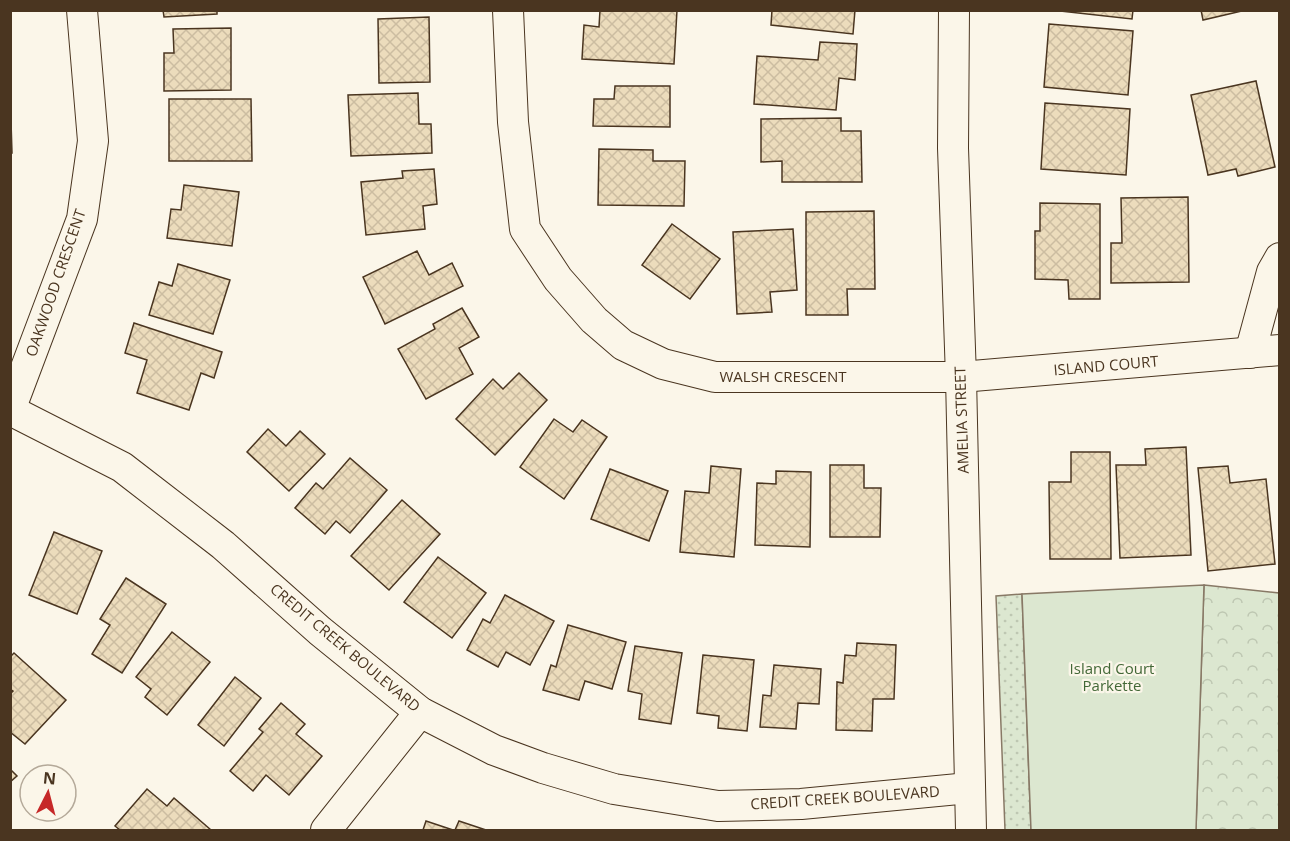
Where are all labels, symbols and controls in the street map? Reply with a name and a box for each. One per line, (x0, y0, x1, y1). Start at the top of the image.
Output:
street label: OAKWOOD CRESCENT (20, 205, 90, 359)
street label: ISLAND COURT (1053, 350, 1160, 380)
street label: AMELIA STREET (949, 365, 973, 474)
street label: WALSH CRESCENT (720, 366, 847, 386)
street label: CREDIT CREEK BOULEVARD (267, 579, 425, 716)
park label: Island Court Parkette (1070, 658, 1154, 695)
north arrow (18, 763, 78, 823)
text: N (42, 766, 57, 790)
street label: CREDIT CREEK BOULEVARD (750, 780, 940, 814)

